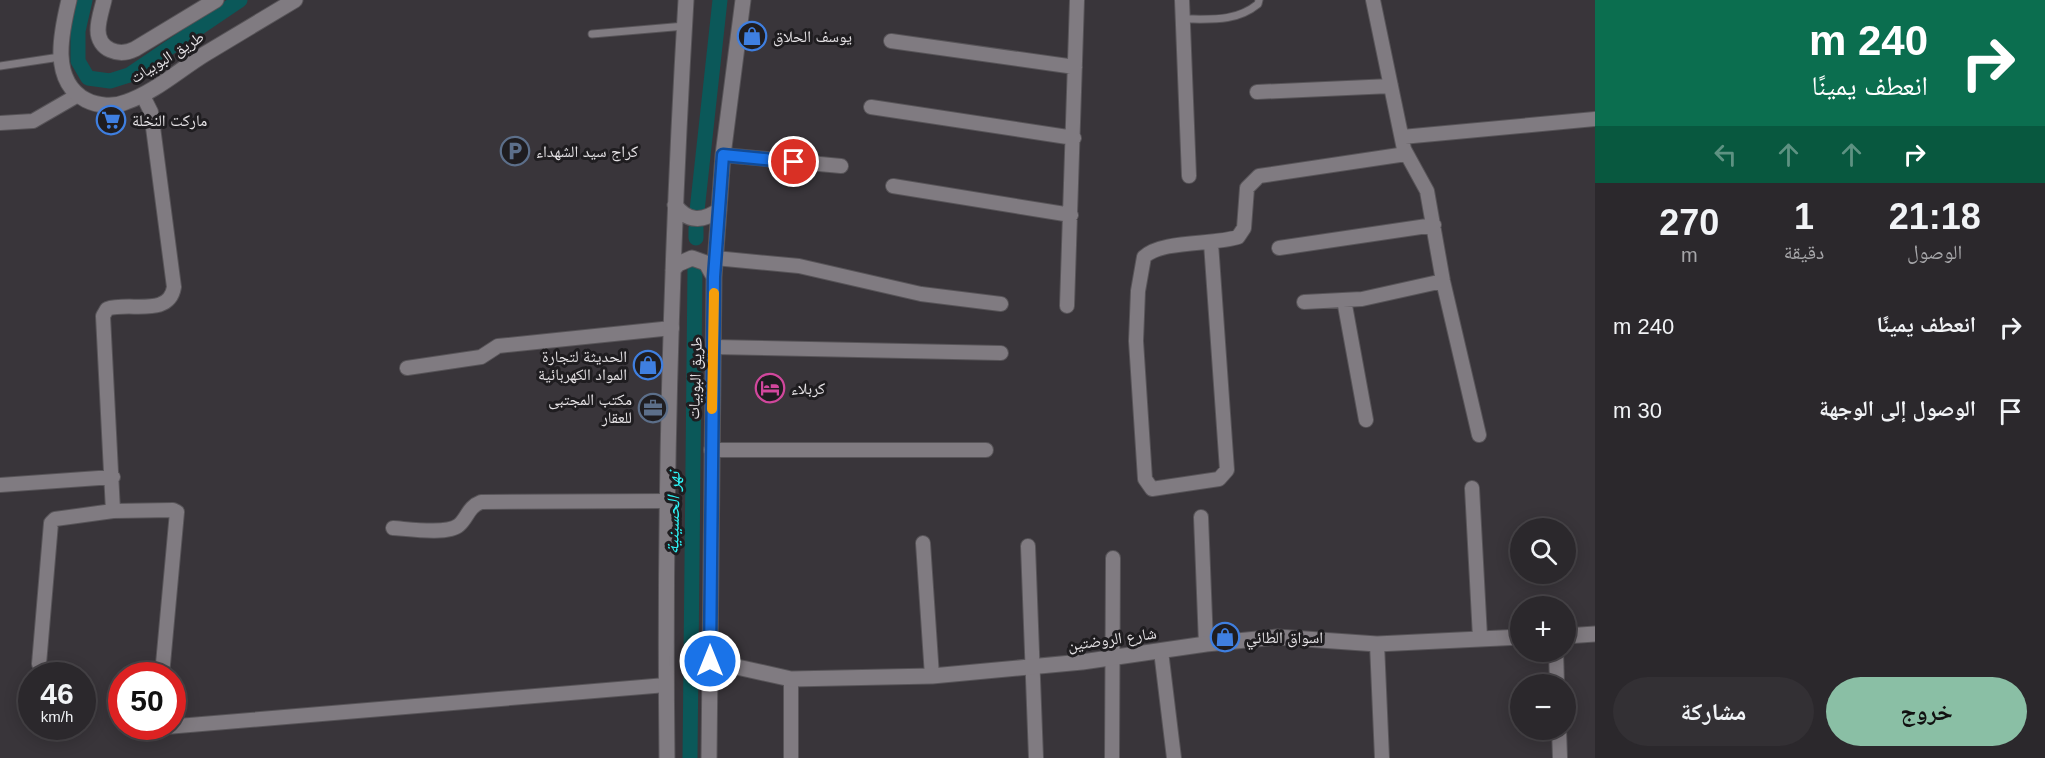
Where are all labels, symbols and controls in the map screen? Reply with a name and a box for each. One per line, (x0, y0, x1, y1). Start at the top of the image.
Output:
text: 240 m (1809, 17, 1928, 64)
shop icon: يوسف الحلاق (736, 20, 768, 52)
icon: right (1949, 24, 2027, 102)
street label: طريق البوبيات (127, 28, 208, 88)
place label: يوسف الحلاق (773, 28, 852, 47)
text: انعطف يمينًا (1812, 71, 1928, 101)
supermarket icon: ماركت النخلة (95, 104, 127, 136)
place label: ماركت النخلة (132, 112, 207, 130)
parking icon: كراج سيد الشهداء (499, 135, 531, 167)
pin (768, 136, 819, 187)
icon: left (1709, 138, 1742, 171)
icon: ahead (1772, 138, 1805, 171)
icon: ahead (1835, 138, 1868, 171)
icon: right (1898, 138, 1931, 171)
place label: كراج سيد الشهداء (536, 143, 638, 162)
icon: arrive (777, 145, 810, 178)
text: 1 (1794, 196, 1814, 237)
text: 21:18 (1889, 196, 1981, 237)
text: 270 (1659, 202, 1719, 243)
text: دقيقة (1784, 241, 1824, 263)
text: الوصول (1907, 241, 1962, 263)
text: m (1681, 244, 1698, 266)
icon: right (1994, 311, 2027, 344)
text: انعطف يمينًا (1877, 312, 1976, 337)
text: 240 m (1613, 314, 1674, 339)
street label: طريق البوبيات (685, 336, 707, 420)
place label: الحديثة لتجارة المواد الكهربائية (538, 348, 627, 384)
shop icon: الحديثة لتجارة المواد الكهربائية (632, 349, 664, 381)
hotel icon: كربلاء (754, 372, 786, 404)
place label: كربلاء (791, 380, 826, 398)
place label: مكتب المجتبى للعقار (548, 391, 632, 427)
office icon: مكتب المجتبى للعقار (637, 392, 669, 424)
icon: arrive (1994, 395, 2027, 428)
text: الوصول إلى الوجهة (1819, 396, 1976, 421)
text: 30 m (1613, 398, 1662, 423)
water label: نهر الحسينية (662, 468, 684, 554)
map controls (1510, 518, 1576, 740)
button: search (1510, 518, 1576, 584)
button: + (1510, 596, 1576, 662)
shop icon: اسواق الطائي (1209, 621, 1241, 653)
street label: شارع الروضتين (1067, 624, 1158, 656)
position arrow (678, 629, 742, 693)
place label: اسواق الطائي (1246, 629, 1323, 650)
speed limit sign: 50 (108, 662, 186, 740)
button: − (1510, 674, 1576, 740)
text: 46 (40, 677, 74, 710)
button: مشاركة (1613, 677, 1814, 746)
button: خروج (1826, 677, 2027, 746)
text: km/h (41, 708, 73, 725)

